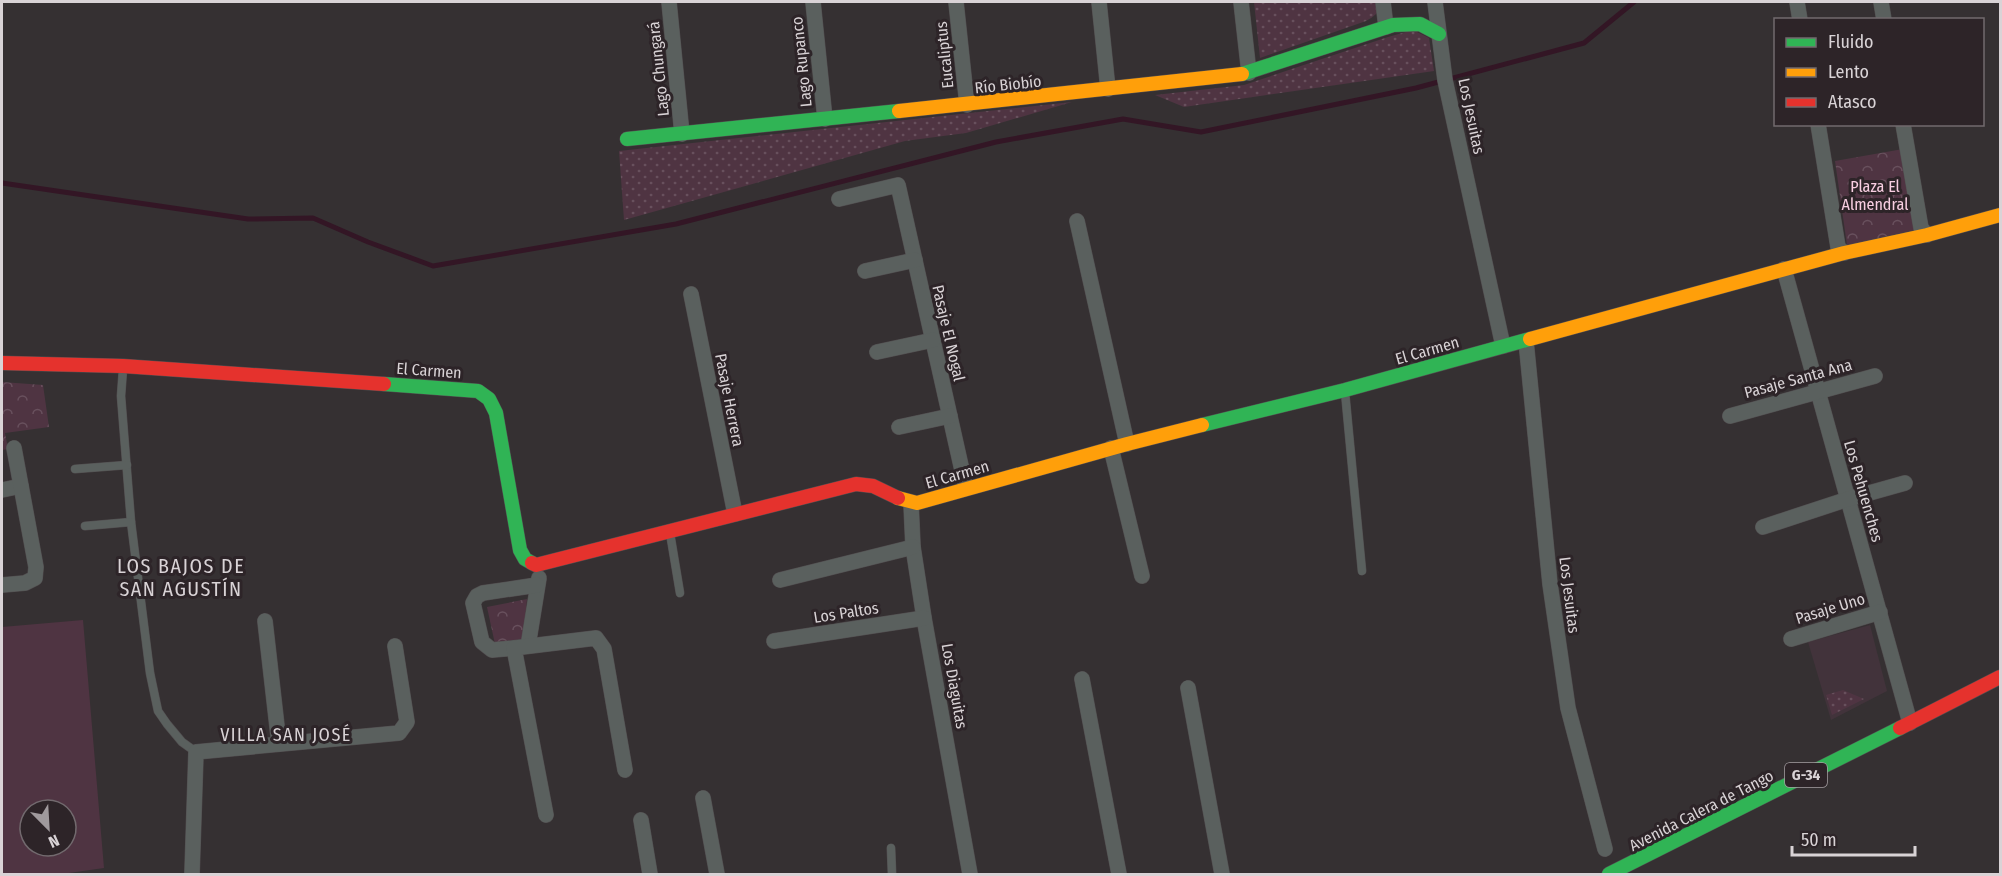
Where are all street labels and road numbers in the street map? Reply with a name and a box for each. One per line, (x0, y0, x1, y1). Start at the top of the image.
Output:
street label: Lago Rupanco (787, 16, 816, 108)
street label: Lago Chungará (644, 20, 673, 117)
street label: Eucaliptus (932, 20, 957, 89)
street label: Río Biobío (974, 72, 1042, 97)
street label: Los Jesuitas (1454, 77, 1489, 156)
street label: Pasaje El Nogal (928, 283, 969, 383)
street label: El Carmen (1393, 332, 1461, 369)
street label: Pasaje Herrera (711, 352, 748, 448)
street label: Pasaje Santa Ana (1742, 355, 1854, 402)
street label: El Carmen (396, 359, 462, 382)
street label: Los Pehuenches (1840, 438, 1887, 544)
street label: El Carmen (923, 456, 991, 493)
street label: Los Jesuitas (1555, 556, 1584, 635)
street label: Pasaje Uno (1793, 589, 1867, 628)
street label: Los Paltos (812, 598, 880, 627)
street label: Los Diaguitas (938, 642, 971, 730)
road number: G-34 (1785, 763, 1827, 787)
street label: Avenida Calera de Tango (1626, 766, 1776, 855)

